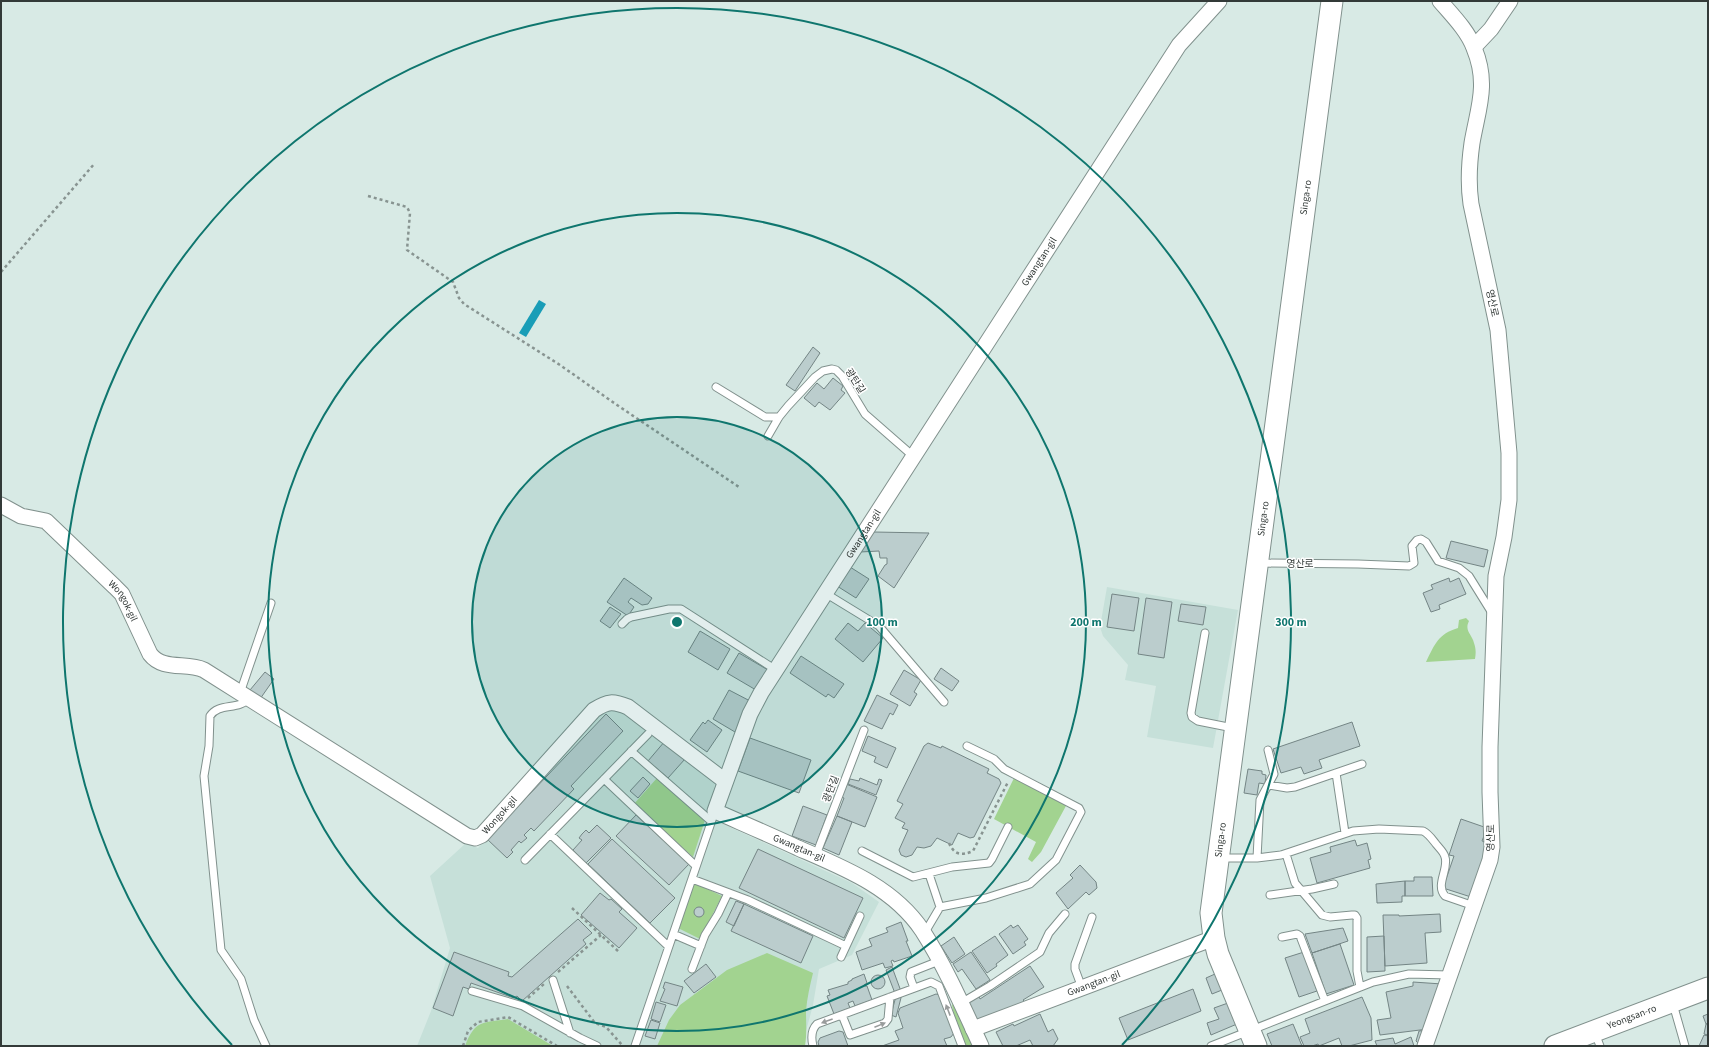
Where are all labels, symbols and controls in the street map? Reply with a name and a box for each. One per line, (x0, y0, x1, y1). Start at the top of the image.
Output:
street label: Singa-ro (1297, 179, 1315, 216)
street label: Gwangtan-gil (1018, 234, 1060, 289)
street label: 영산로 (1482, 288, 1502, 318)
street label: 광탄길 (842, 366, 868, 396)
street label: Singa-ro (1254, 500, 1273, 537)
street label: Gwangtan-gil (843, 506, 885, 561)
street label: 영산로 (1286, 557, 1314, 571)
street label: Wongok-gil (105, 577, 141, 624)
text: 100 m (866, 614, 898, 631)
text: 200 m (1070, 614, 1102, 631)
text: 300 m (1275, 614, 1307, 631)
centre of rings (670, 615, 684, 629)
street label: 광탄길 (820, 774, 842, 804)
street label: Wongok-gil (479, 793, 521, 837)
street label: Singa-ro (1211, 822, 1230, 858)
street label: 영산로 (1484, 824, 1498, 852)
street label: Gwangtan-gil (771, 831, 828, 865)
street label: Gwangtan-gil (1065, 967, 1123, 1000)
street label: Yeongsan-ro (1604, 1001, 1658, 1033)
one-way arrow (945, 1003, 951, 1015)
one-way arrow (821, 1018, 833, 1024)
one-way arrow (874, 1021, 886, 1027)

